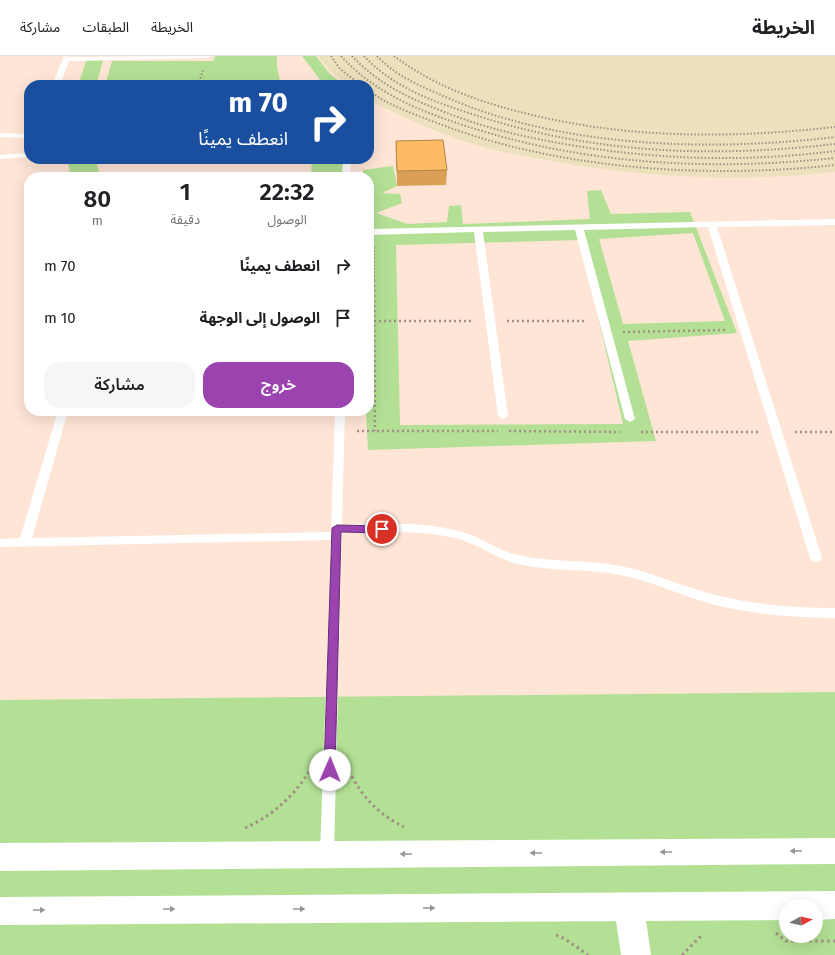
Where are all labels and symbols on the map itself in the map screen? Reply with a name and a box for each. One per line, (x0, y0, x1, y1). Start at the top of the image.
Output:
pin (365, 512, 399, 546)
position arrow (309, 749, 351, 791)
one-way arrow (789, 848, 802, 854)
one-way arrow (659, 849, 672, 855)
one-way arrow (529, 850, 542, 856)
one-way arrow (399, 851, 412, 857)
north arrow (779, 899, 823, 943)
one-way arrow (423, 905, 436, 911)
one-way arrow (163, 906, 176, 912)
one-way arrow (293, 906, 306, 912)
one-way arrow (33, 907, 46, 913)

